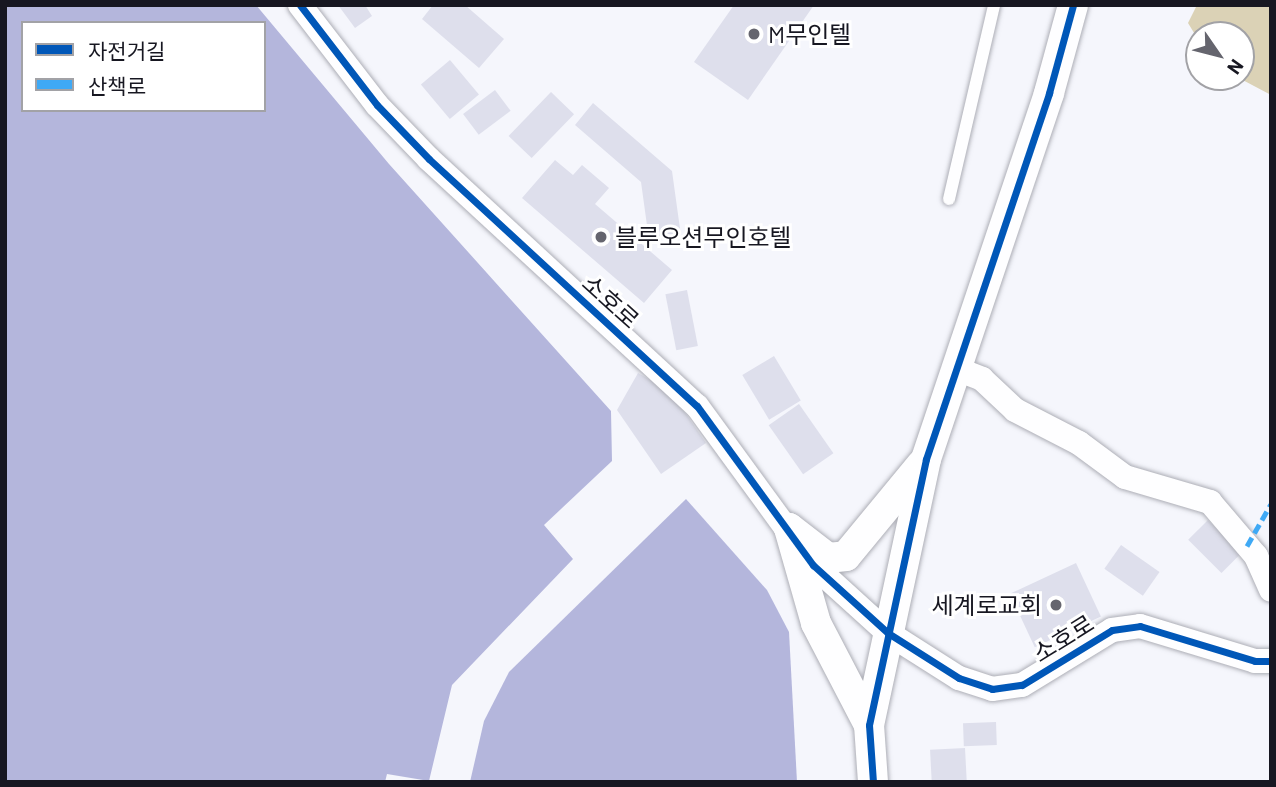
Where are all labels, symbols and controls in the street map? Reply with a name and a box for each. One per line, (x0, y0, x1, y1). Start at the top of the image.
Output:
place label: M무인텔 (768, 20, 851, 48)
legend (21, 21, 266, 112)
north arrow (1185, 21, 1255, 91)
marker: M무인텔 (746, 26, 762, 42)
text: 자전거길 (88, 38, 165, 63)
text: N (1223, 55, 1249, 79)
text: 산책로 (88, 73, 146, 98)
place label: 블루오션무인호텔 (615, 223, 792, 251)
marker: 블루오션무인호텔 (593, 229, 609, 245)
street label: 소호로 (577, 268, 645, 334)
place label: 세계로교회 (932, 591, 1042, 619)
marker: 세계로교회 (1048, 597, 1064, 613)
street label: 소호로 (1027, 608, 1099, 668)

